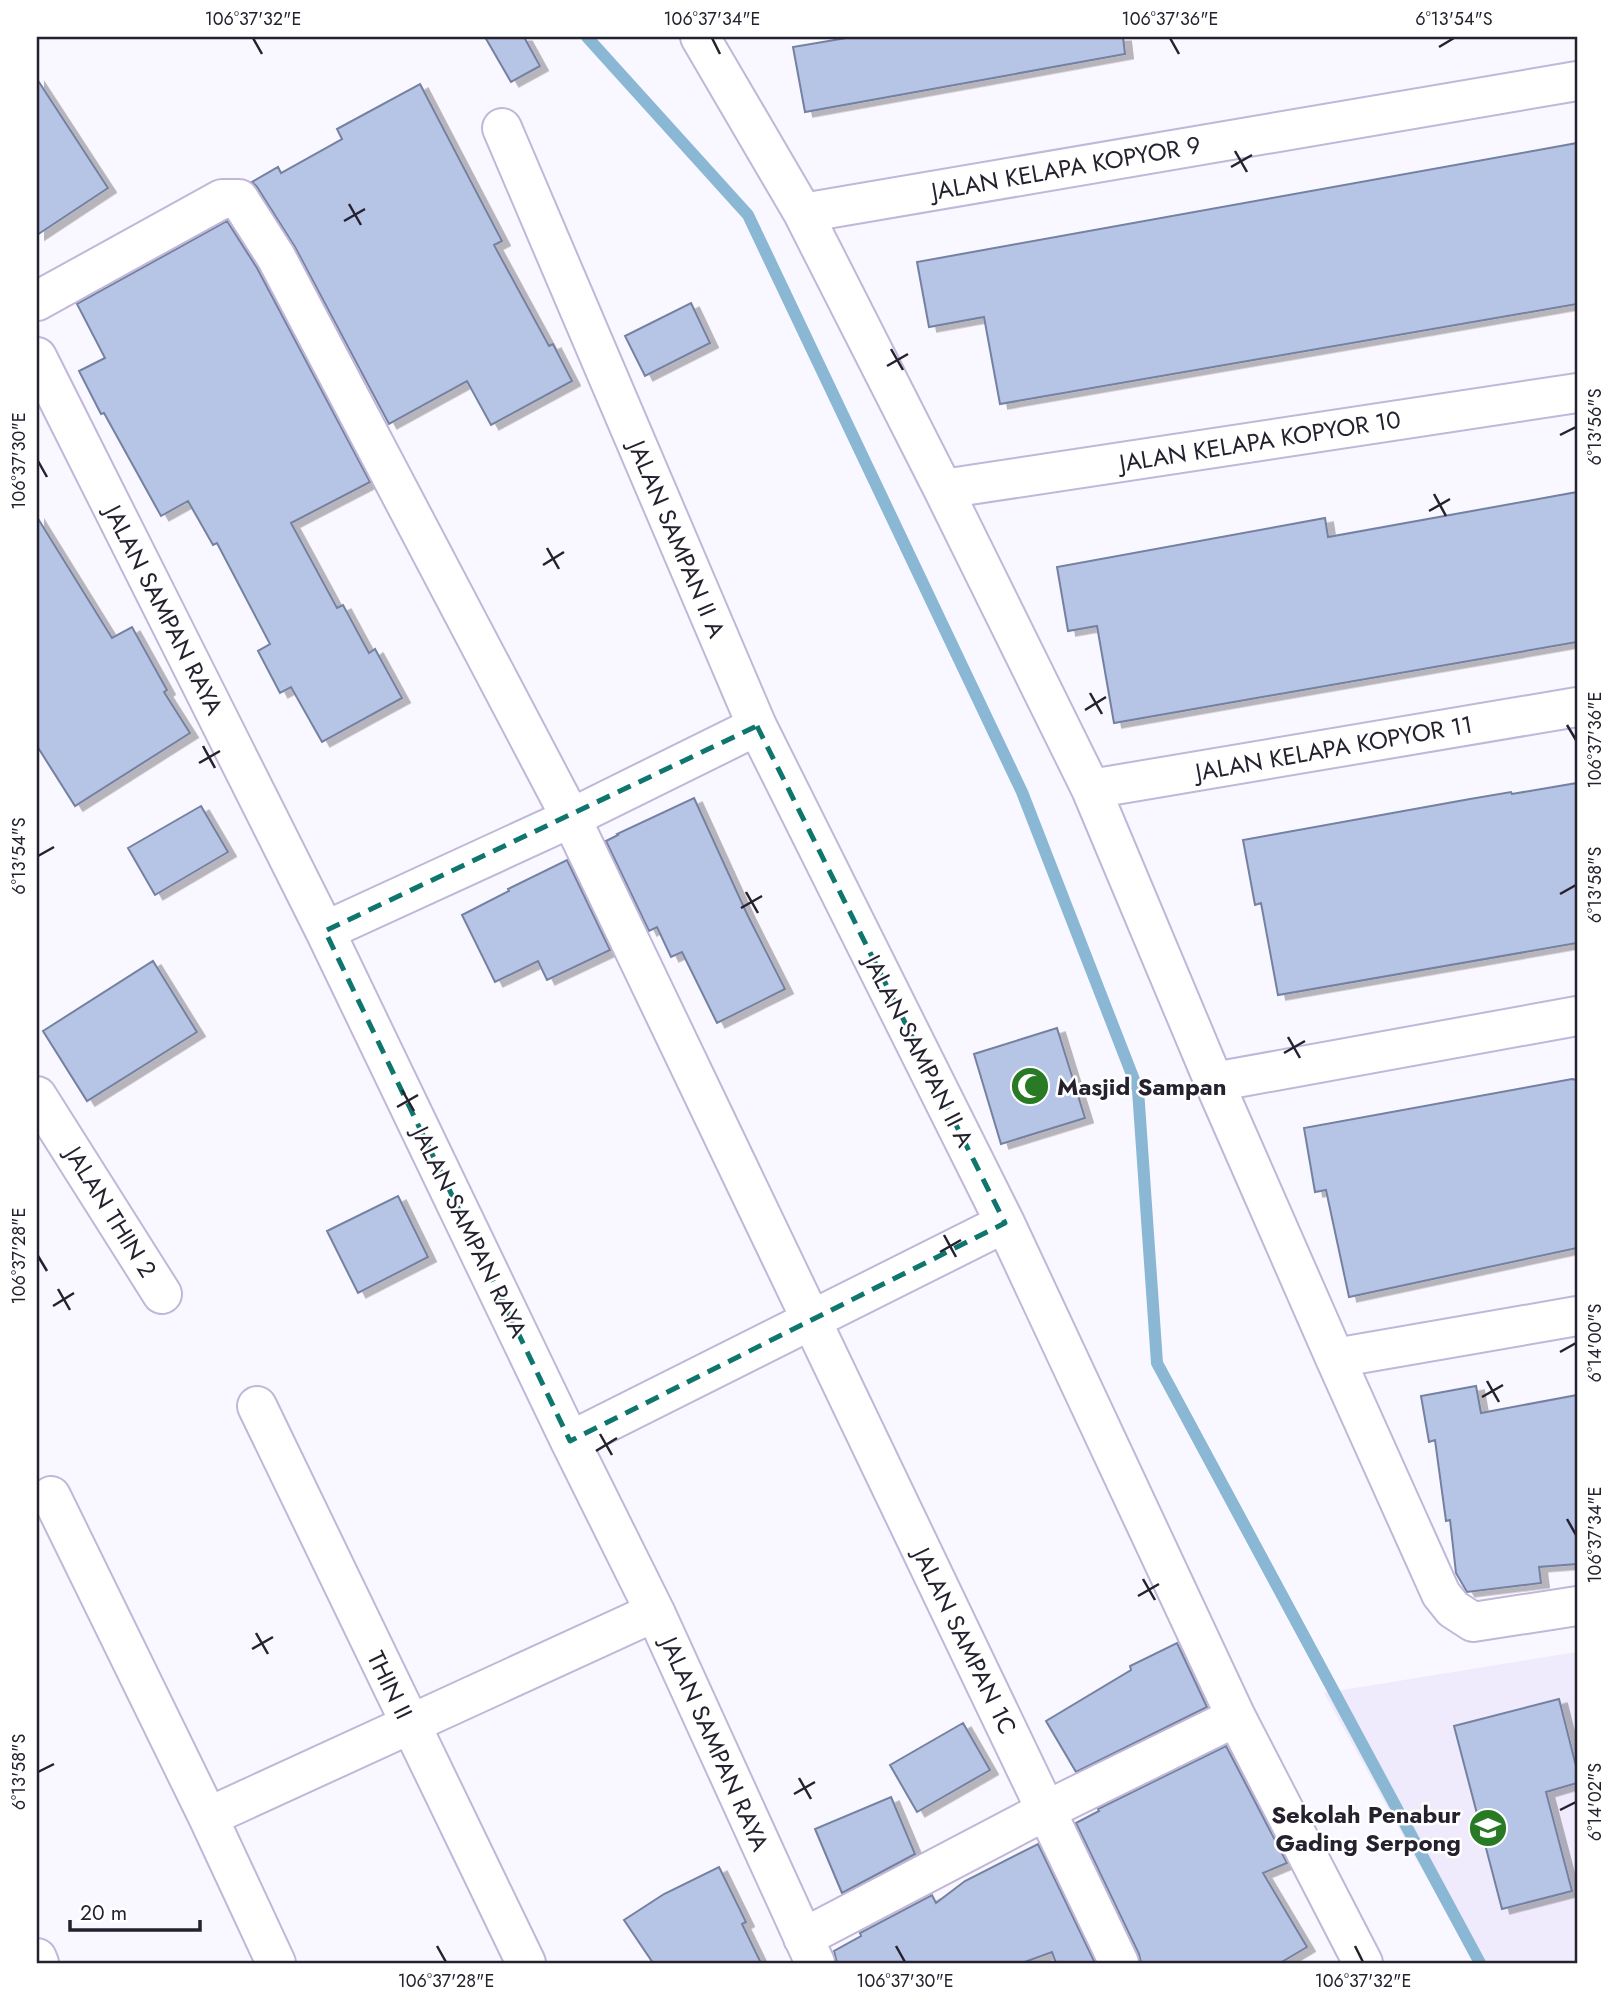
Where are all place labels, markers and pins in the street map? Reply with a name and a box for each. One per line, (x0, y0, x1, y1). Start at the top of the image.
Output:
mosque icon: Masjid Sampan (1009, 1065, 1051, 1107)
place label: Masjid Sampan (1057, 1069, 1227, 1104)
place label: Sekolah Penabur Gading Serpong (1271, 1797, 1461, 1860)
school or university icon: Sekolah Penabur Gading Serpong (1467, 1807, 1509, 1849)

